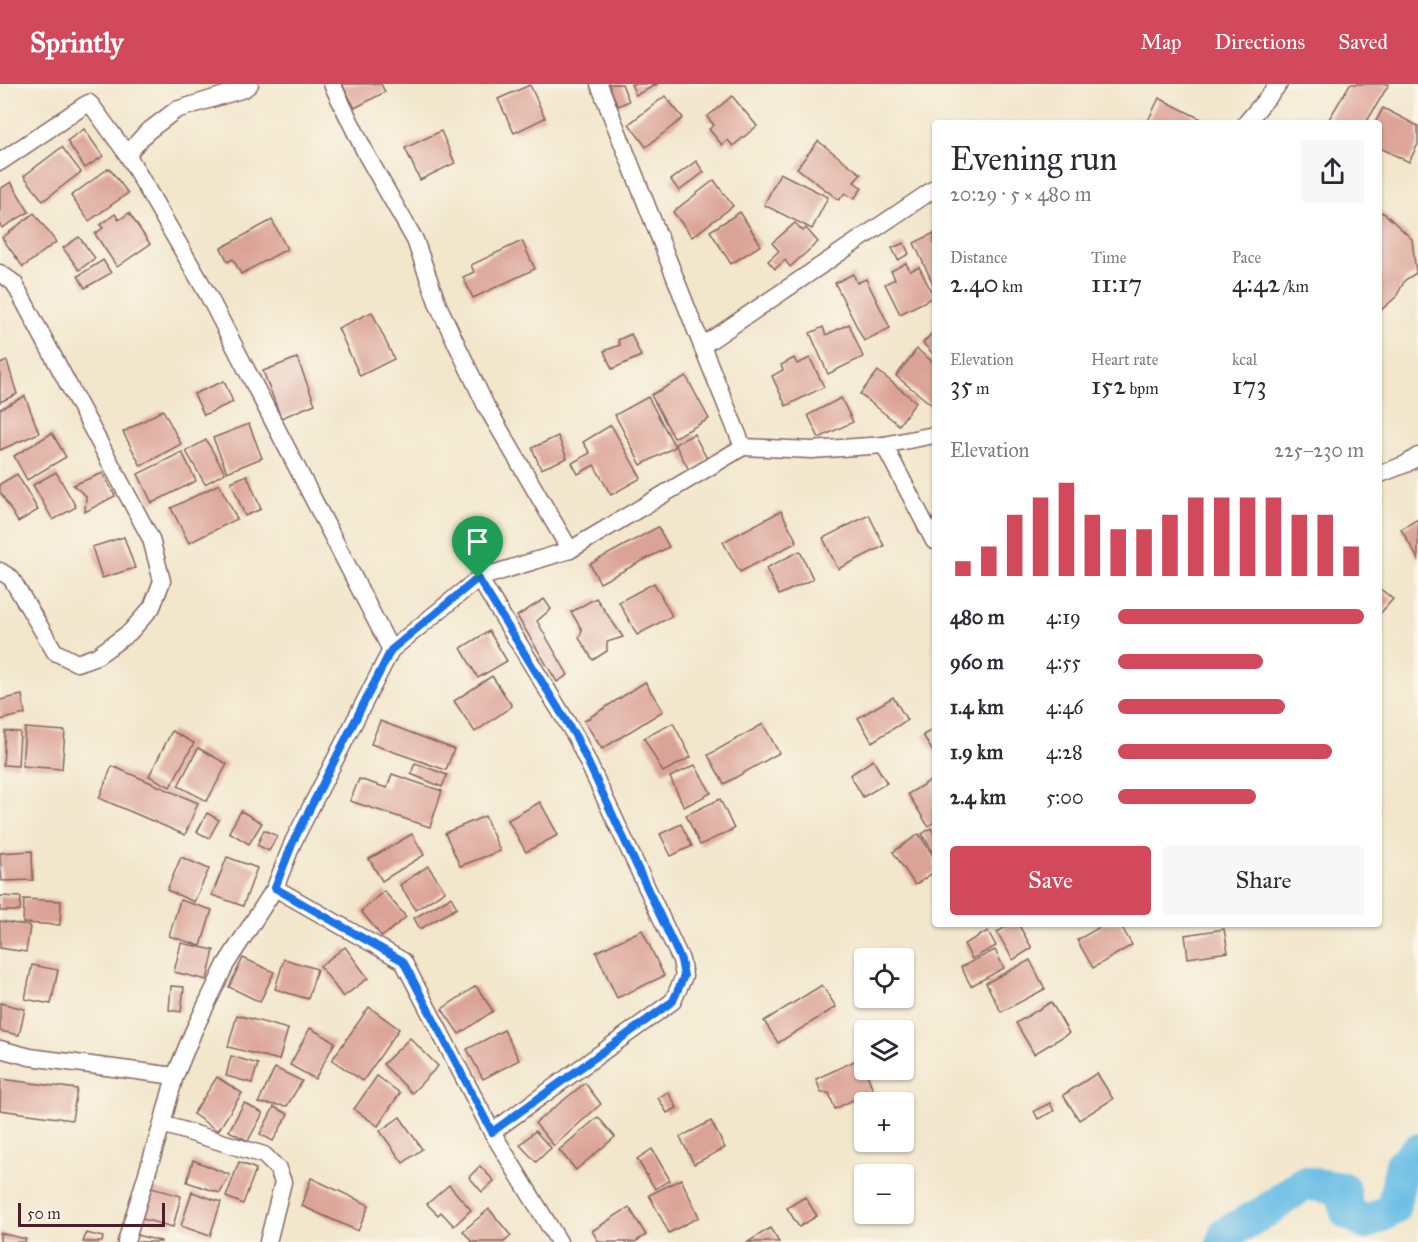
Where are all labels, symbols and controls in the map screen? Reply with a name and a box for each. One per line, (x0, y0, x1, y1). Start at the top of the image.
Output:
text: Sprintly (30, 25, 123, 60)
text: Map (1141, 29, 1182, 55)
text: Directions (1215, 29, 1305, 55)
text: Saved (1338, 29, 1388, 55)
text: Evening run (950, 139, 1117, 179)
button: share (1301, 140, 1364, 203)
text: 20:29 · 5 × 480 m (950, 182, 1092, 206)
text: Distance (950, 248, 1007, 267)
text: Time (1091, 248, 1126, 267)
text: Pace (1232, 248, 1261, 267)
text: 2.40 (950, 267, 999, 299)
text: 11:17 (1091, 267, 1142, 299)
text: 4:42 (1232, 267, 1280, 299)
text: km (999, 277, 1023, 296)
text: /km (1280, 277, 1309, 296)
text: Elevation (950, 350, 1014, 369)
text: Heart rate (1091, 350, 1158, 369)
text: kcal (1232, 350, 1257, 369)
text: 35 (950, 369, 972, 401)
text: 152 (1091, 369, 1126, 401)
text: 173 (1232, 369, 1267, 401)
text: m (972, 379, 989, 398)
text: bpm (1126, 379, 1159, 398)
text: Elevation (950, 438, 1029, 462)
text: 225–230 m (1274, 438, 1364, 462)
pin (452, 516, 503, 578)
icon: arrive (461, 525, 494, 558)
text: 480 m (950, 605, 1005, 629)
text: 4:19 (1046, 605, 1081, 629)
text: 960 m (950, 650, 1004, 674)
text: 4:55 (1046, 650, 1081, 674)
text: 1.4 km (950, 695, 1004, 719)
text: 4:46 (1046, 695, 1084, 719)
text: 1.9 km (950, 740, 1003, 764)
text: 4:28 (1046, 740, 1083, 764)
text: 2.4 km (950, 785, 1006, 809)
text: 5:00 (1046, 785, 1084, 809)
button: Save (950, 846, 1151, 915)
button: Share (1163, 846, 1364, 915)
map controls (854, 948, 914, 1224)
button: locate (854, 948, 914, 1008)
button: layers (854, 1020, 914, 1080)
button: + (854, 1092, 914, 1152)
button: − (854, 1164, 914, 1224)
scale bar (18, 1200, 165, 1228)
text: 50 m (27, 1204, 61, 1223)

